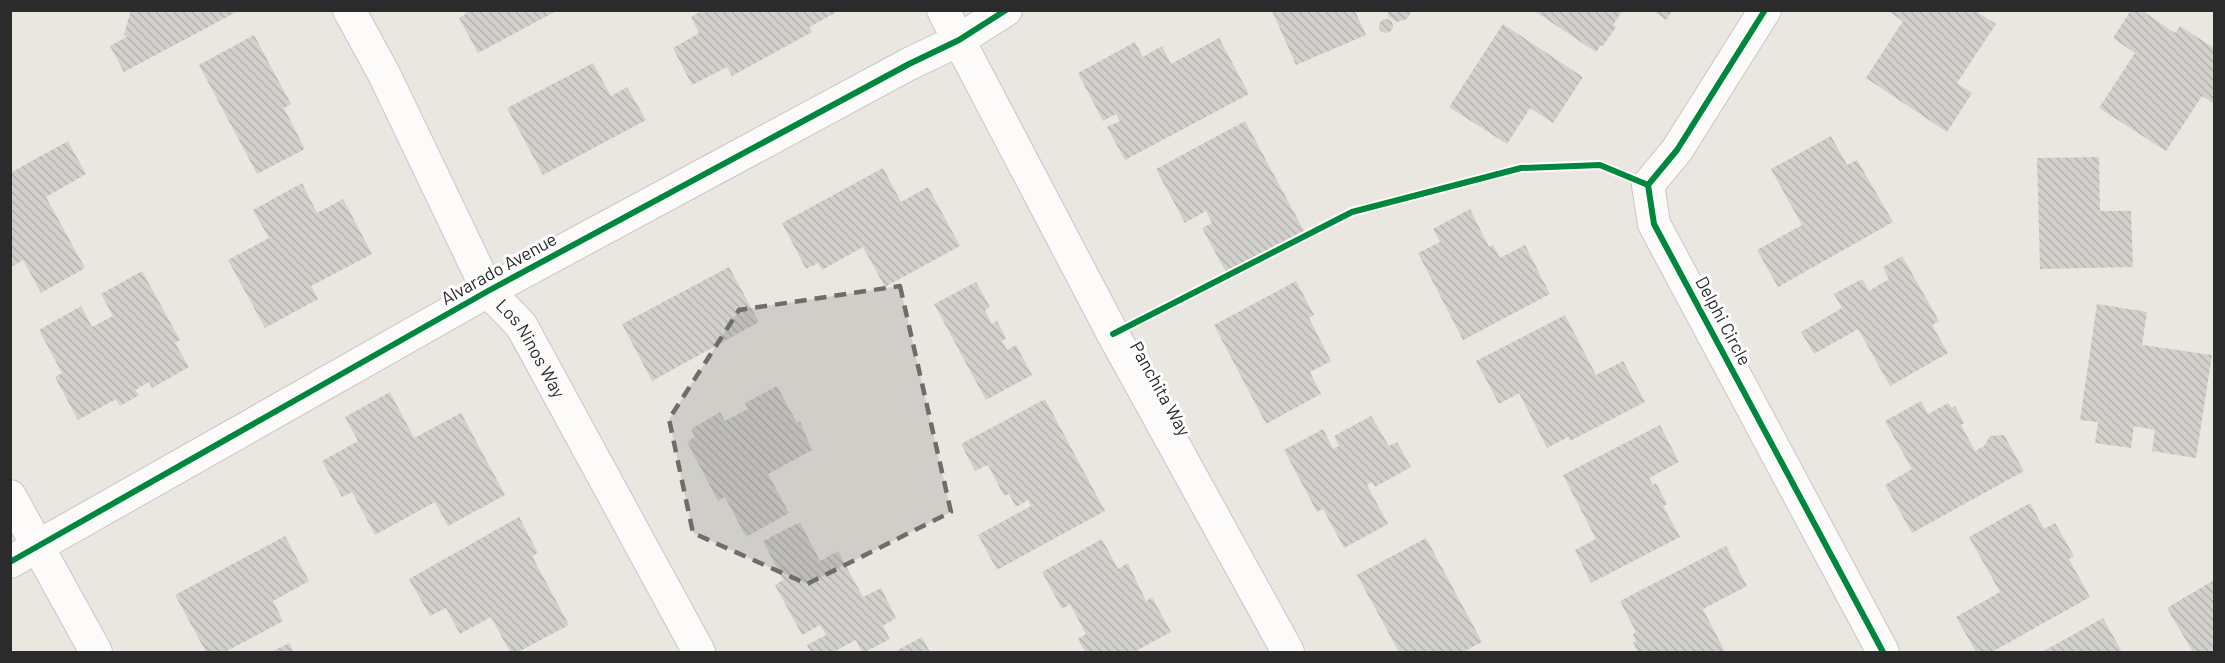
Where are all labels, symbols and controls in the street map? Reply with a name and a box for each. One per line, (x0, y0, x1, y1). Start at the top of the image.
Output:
street label: Alvarado Avenue (437, 227, 560, 309)
street label: Delphi Circle (1691, 272, 1757, 369)
street label: Los Ninos Way (492, 294, 571, 401)
street label: Panchita Way (1126, 337, 1196, 440)

